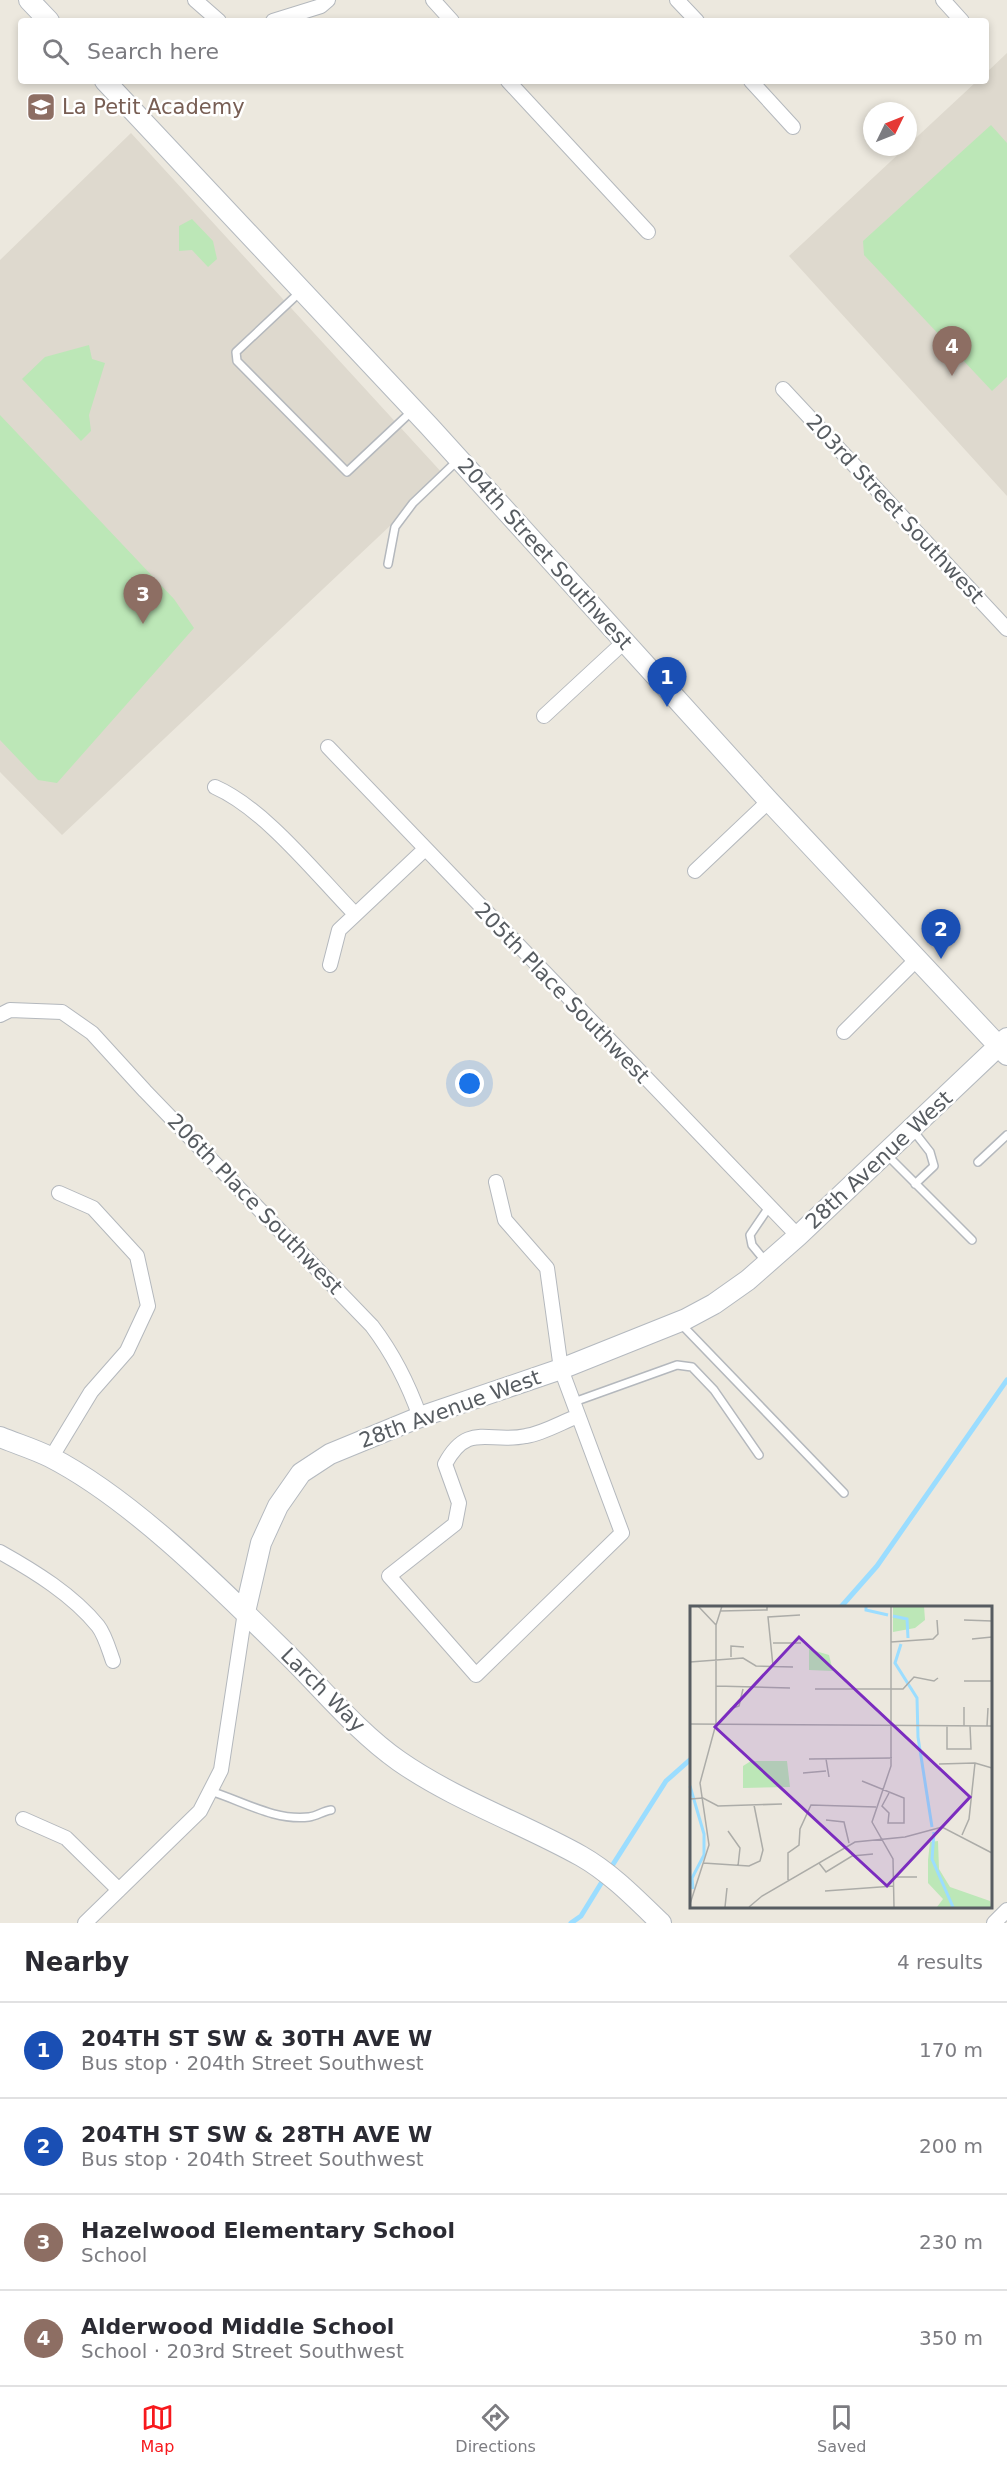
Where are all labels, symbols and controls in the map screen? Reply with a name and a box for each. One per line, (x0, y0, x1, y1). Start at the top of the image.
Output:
search box (18, 18, 989, 84)
icon: search (39, 35, 72, 68)
text: Search here (87, 39, 219, 64)
school or university icon: La Petit Academy (25, 91, 57, 123)
place label: La Petit Academy (62, 95, 245, 119)
north arrow (863, 102, 917, 156)
pin: 4 (932, 326, 972, 376)
street label: 203rd Street Southwest (801, 410, 989, 608)
street label: 204th Street Southwest (453, 453, 637, 655)
pin: 3 (124, 574, 162, 624)
pin: 1 (648, 658, 686, 707)
street label: 205th Place Southwest (470, 898, 654, 1088)
pin: 2 (922, 910, 960, 959)
your location (455, 1069, 484, 1098)
street label: 28th Avenue West (801, 1086, 957, 1234)
street label: 206th Place Southwest (163, 1109, 347, 1299)
street label: 28th Avenue West (356, 1365, 544, 1453)
inset map (690, 1606, 992, 1908)
street label: Larch Way (276, 1643, 370, 1737)
text: Nearby (24, 1947, 129, 1977)
text: 4 results (897, 1950, 983, 1974)
text: 204TH ST SW & 30TH AVE W (81, 2026, 432, 2051)
text: 1 (37, 2038, 50, 2062)
text: 170 m (919, 2038, 983, 2062)
text: Bus stop · 204th Street Southwest (81, 2051, 424, 2075)
text: 204TH ST SW & 28TH AVE W (81, 2122, 432, 2147)
text: 2 (37, 2134, 50, 2158)
text: 200 m (919, 2134, 983, 2158)
text: Bus stop · 204th Street Southwest (81, 2147, 424, 2171)
text: Hazelwood Elementary School (81, 2218, 455, 2243)
text: 3 (37, 2230, 50, 2254)
text: 230 m (919, 2230, 983, 2254)
text: School (81, 2243, 147, 2267)
text: Alderwood Middle School (81, 2314, 394, 2339)
text: 4 (37, 2326, 50, 2350)
text: 350 m (919, 2326, 983, 2350)
text: School · 203rd Street Southwest (81, 2339, 404, 2363)
tab: Map (141, 2401, 174, 2456)
tab: Directions (455, 2401, 536, 2456)
tab: Saved (817, 2401, 866, 2456)

